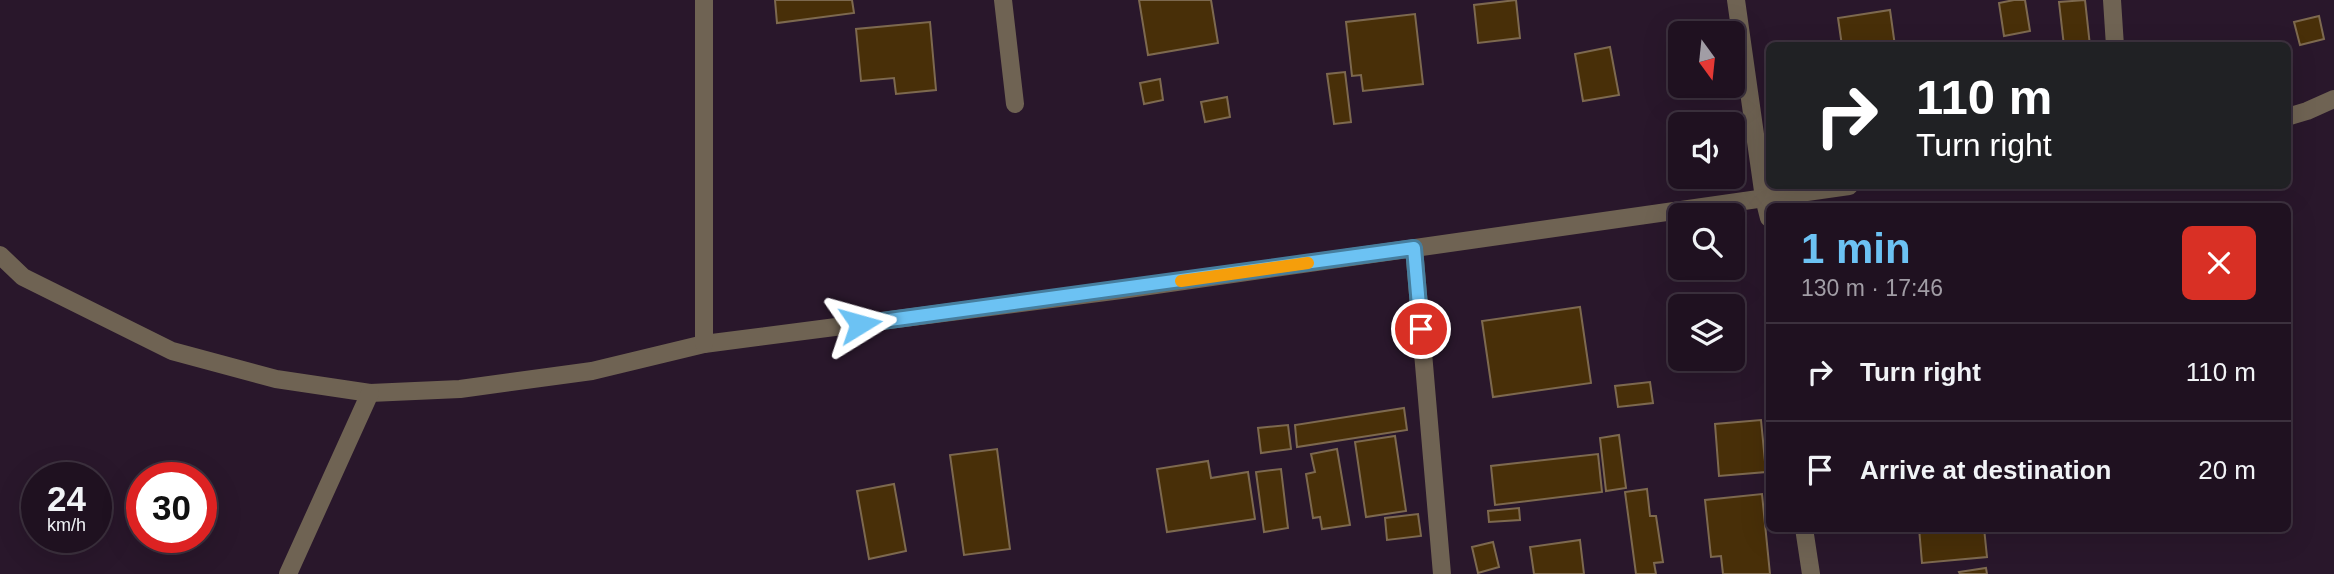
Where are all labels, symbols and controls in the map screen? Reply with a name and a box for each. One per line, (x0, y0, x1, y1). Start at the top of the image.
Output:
north arrow (1668, 21, 1745, 98)
map controls (1668, 21, 1745, 371)
icon: right (1801, 70, 1892, 161)
text: 110 m (1916, 70, 2052, 124)
button: sound (1668, 112, 1745, 189)
text: Turn right (1916, 127, 2052, 163)
button: search (1668, 203, 1745, 280)
text: 1 min (1801, 225, 1911, 272)
button: close (2182, 226, 2256, 300)
text: 130 m · 17:46 (1801, 275, 1943, 301)
position arrow (823, 287, 897, 361)
button: layers (1668, 294, 1745, 371)
pin (1391, 299, 1451, 359)
icon: arrive (1402, 310, 1440, 348)
icon: right (1801, 353, 1839, 391)
text: Turn right (1860, 357, 1981, 387)
text: 110 m (2186, 357, 2256, 387)
icon: arrive (1801, 451, 1839, 489)
text: Arrive at destination (1860, 455, 2111, 485)
text: 20 m (2198, 455, 2256, 485)
speed limit sign: 30 (126, 462, 217, 553)
text: 24 (47, 479, 86, 518)
text: km/h (47, 515, 86, 535)

